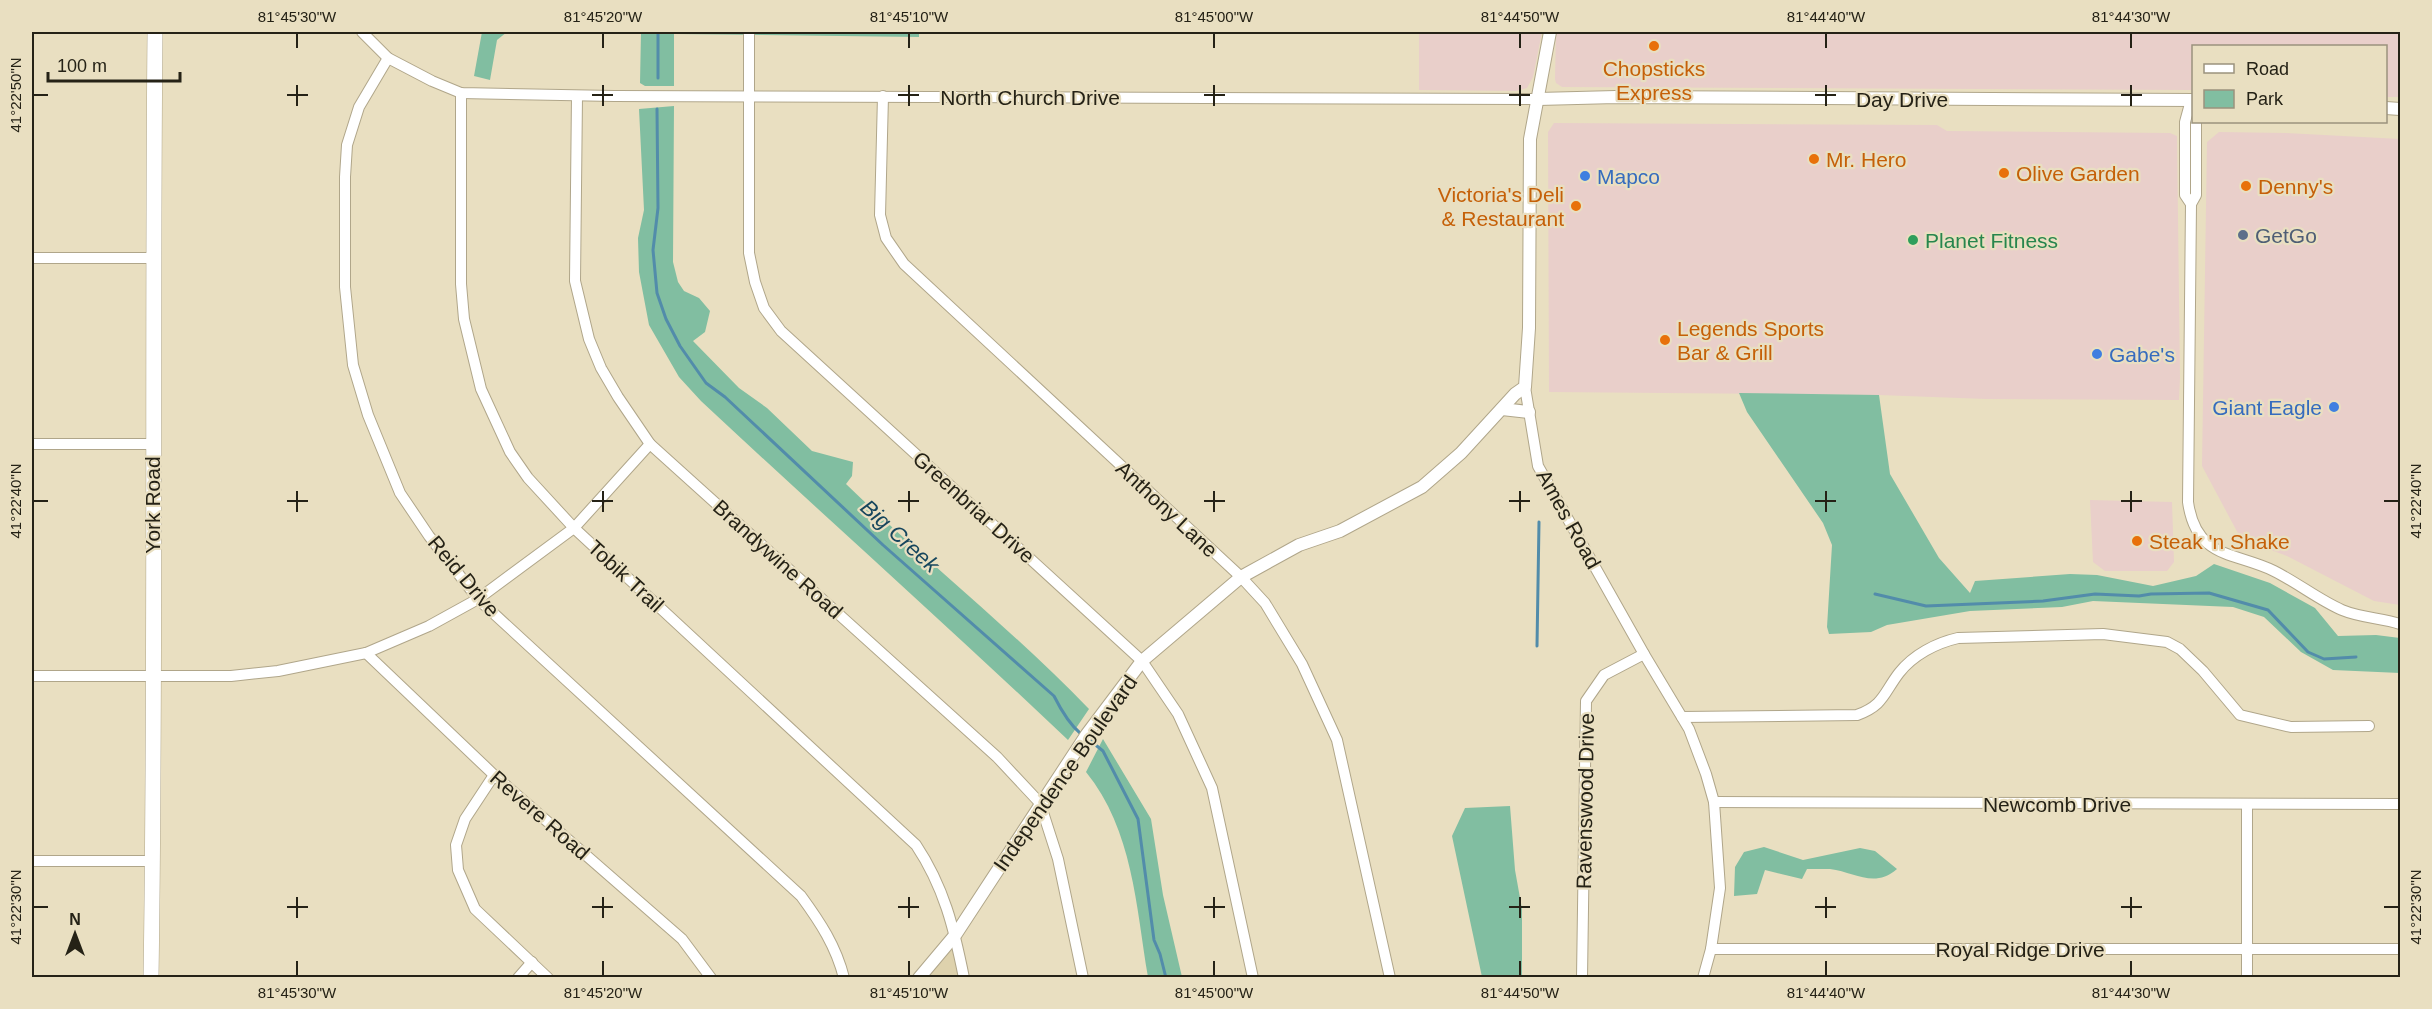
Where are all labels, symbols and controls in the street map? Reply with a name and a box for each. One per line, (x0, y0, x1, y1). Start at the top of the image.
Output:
text: 81°45'30"W (258, 8, 337, 25)
text: 81°45'20"W (564, 8, 643, 25)
text: 81°45'10"W (870, 8, 949, 25)
text: 81°45'00"W (1175, 8, 1254, 25)
text: 81°44'50"W (1481, 8, 1560, 25)
text: 81°44'40"W (1787, 8, 1866, 25)
text: 81°44'30"W (2092, 8, 2171, 25)
marker: Chopsticks Express (1647, 39, 1661, 53)
scale bar (48, 45, 180, 83)
legend (2192, 45, 2387, 123)
text: 100 m (57, 56, 107, 76)
text: 41°22'50"N (7, 57, 24, 133)
place label: Chopsticks Express (1603, 57, 1705, 104)
text: Road (2246, 59, 2289, 79)
street label: North Church Drive (940, 86, 1120, 109)
street label: Day Drive (1856, 88, 1948, 111)
text: Park (2246, 89, 2284, 109)
place label: Mr. Hero (1826, 148, 1907, 171)
marker: Mr. Hero (1807, 152, 1821, 166)
place label: Olive Garden (2016, 162, 2140, 185)
place label: Mapco (1597, 165, 1660, 188)
marker: Olive Garden (1997, 166, 2011, 180)
marker: Mapco (1578, 169, 1592, 183)
place label: Denny's (2258, 175, 2333, 198)
marker: Denny's (2239, 179, 2253, 193)
place label: Victoria's Deli & Restaurant (1438, 183, 1564, 230)
marker: Victoria's Deli & Restaurant (1569, 199, 1583, 213)
place label: GetGo (2255, 224, 2317, 247)
marker: GetGo (2236, 228, 2250, 242)
place label: Planet Fitness (1925, 229, 2058, 252)
marker: Planet Fitness (1906, 233, 1920, 247)
place label: Legends Sports Bar & Grill (1677, 317, 1824, 364)
marker: Legends Sports Bar & Grill (1658, 333, 1672, 347)
place label: Gabe's (2109, 343, 2175, 366)
marker: Gabe's (2090, 347, 2104, 361)
place label: Giant Eagle (2212, 396, 2322, 419)
marker: Giant Eagle (2327, 400, 2341, 414)
street label: Greenbriar Drive (909, 447, 1039, 567)
street label: York Road (141, 456, 164, 554)
street label: Anthony Lane (1112, 456, 1222, 562)
text: 41°22'40"N (7, 463, 24, 539)
text: 41°22'40"N (2407, 463, 2424, 539)
street label: Ames Road (1532, 465, 1606, 573)
water label: Big Creek (856, 494, 945, 578)
street label: Brandywine Road (709, 495, 847, 623)
place label: Steak 'n Shake (2149, 530, 2290, 553)
street label: Reid Drive (424, 531, 504, 621)
marker: Steak 'n Shake (2130, 534, 2144, 548)
street label: Tobik Trail (584, 535, 668, 617)
street label: Independence Boulevard (989, 671, 1141, 875)
street label: Ravenswood Drive (1572, 713, 1598, 889)
street label: Revere Road (486, 766, 594, 864)
street label: Newcomb Drive (1983, 793, 2131, 816)
text: 41°22'30"N (7, 869, 24, 945)
text: 41°22'30"N (2407, 869, 2424, 945)
north arrow (45, 904, 105, 964)
text: N (69, 911, 81, 928)
street label: Royal Ridge Drive (1935, 938, 2105, 961)
text: 81°45'30"W (258, 984, 337, 1001)
text: 81°45'20"W (564, 984, 643, 1001)
text: 81°45'10"W (870, 984, 949, 1001)
text: 81°45'00"W (1175, 984, 1254, 1001)
text: 81°44'50"W (1481, 984, 1560, 1001)
text: 81°44'40"W (1787, 984, 1866, 1001)
text: 81°44'30"W (2092, 984, 2171, 1001)

